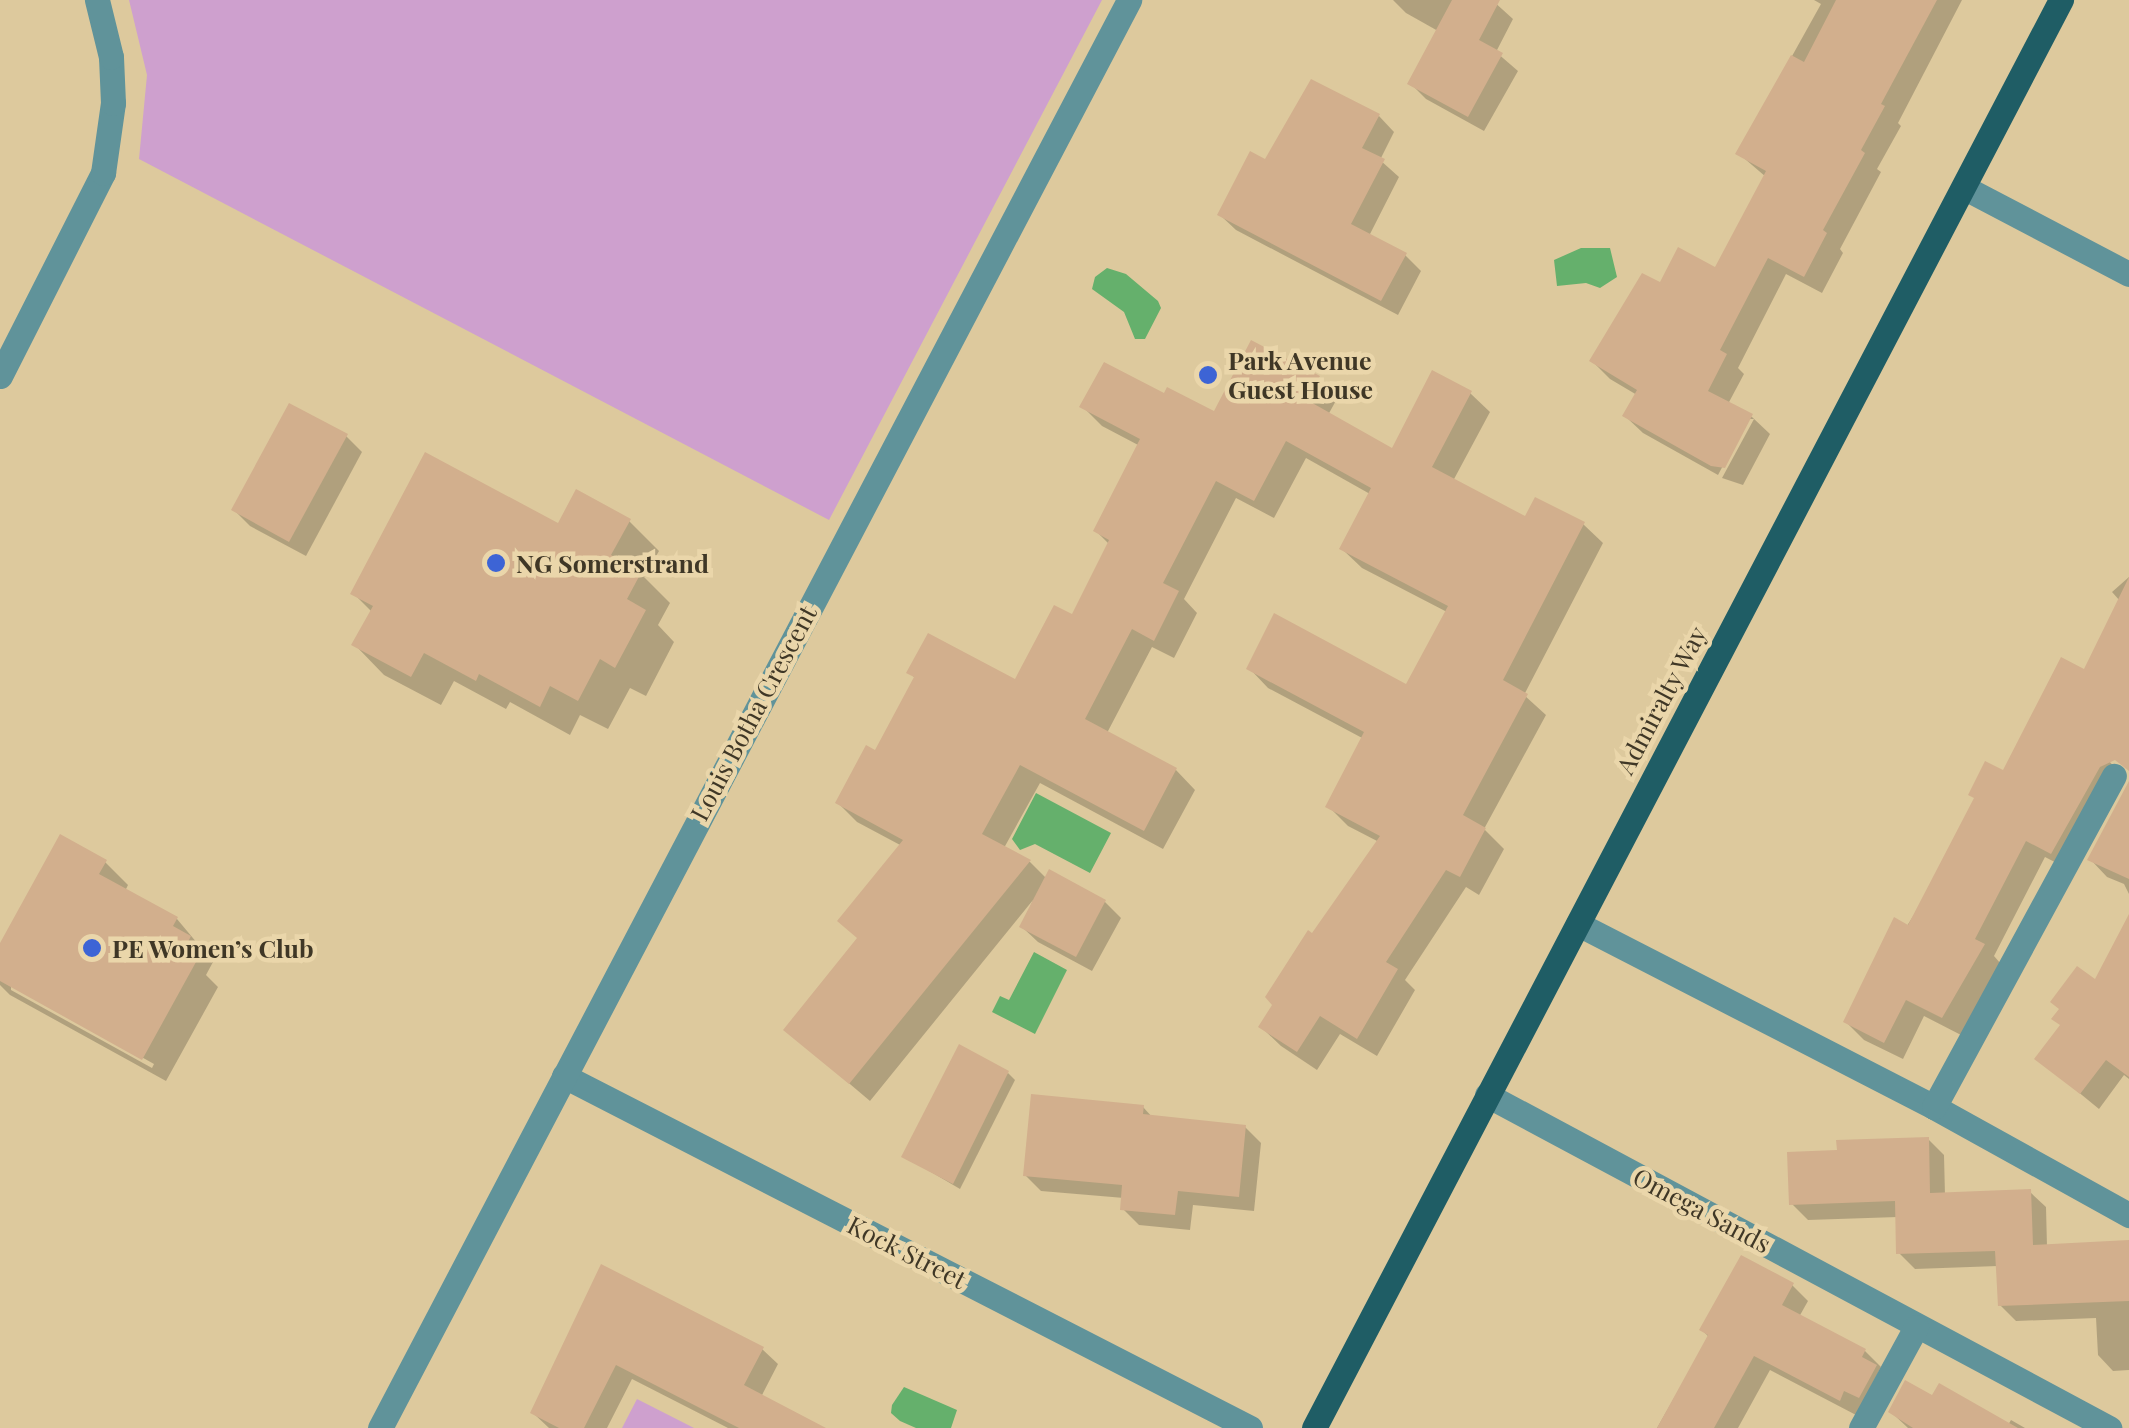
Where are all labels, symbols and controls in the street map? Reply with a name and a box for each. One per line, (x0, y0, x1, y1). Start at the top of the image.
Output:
place label: Park Avenue Guest House (1228, 346, 1373, 405)
marker: Park Avenue Guest House (1197, 364, 1219, 386)
place label: NG Somerstrand (516, 548, 709, 578)
marker: NG Somerstrand (485, 552, 507, 574)
street label: Louis Botha Crescent (684, 600, 822, 826)
street label: Admiralty Way (1609, 620, 1713, 780)
place label: PE Women’s Club (112, 933, 315, 963)
marker: PE Women’s Club (81, 937, 103, 959)
street label: Omega Sands (1628, 1161, 1776, 1259)
street label: Kock Street (843, 1209, 971, 1295)

